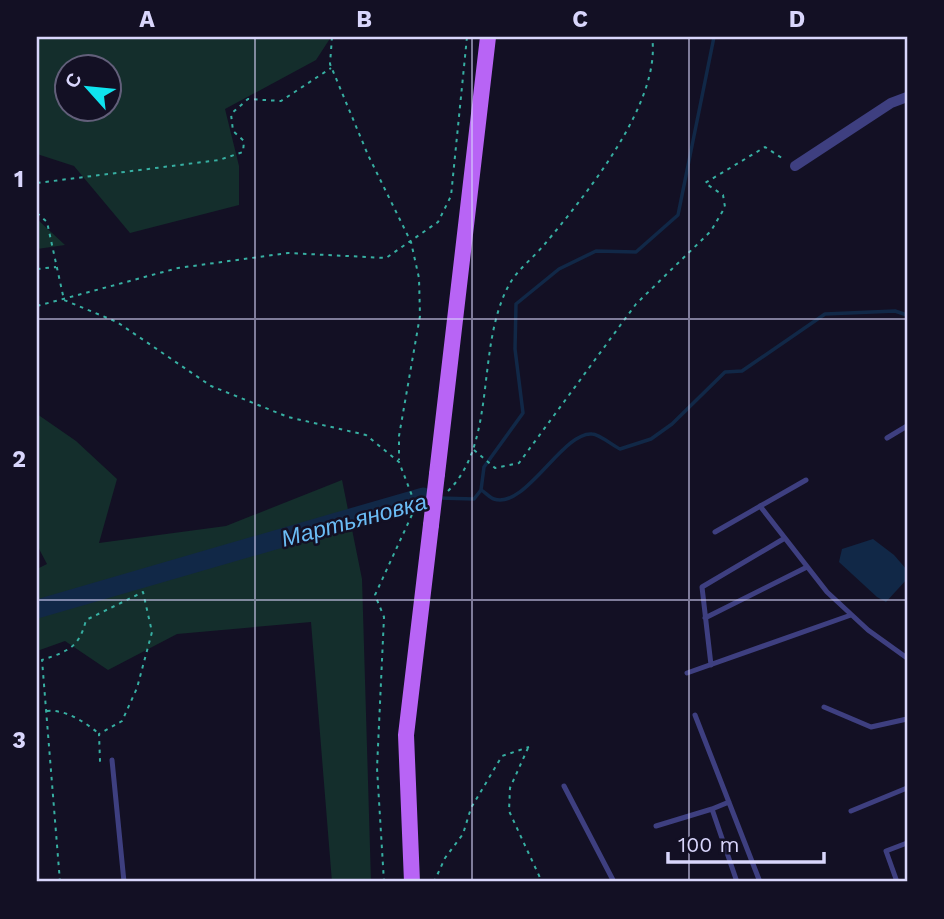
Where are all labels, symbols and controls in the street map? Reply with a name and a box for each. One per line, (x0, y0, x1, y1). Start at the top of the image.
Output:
text: A (139, 6, 155, 33)
text: B (356, 6, 372, 33)
text: C (572, 6, 588, 33)
text: D (789, 6, 805, 33)
north arrow (52, 52, 122, 122)
text: С (60, 69, 87, 92)
text: 1 (14, 166, 24, 193)
text: 2 (12, 446, 26, 473)
water label: Мартьяновка (278, 488, 430, 553)
text: 3 (12, 727, 26, 754)
scale bar (668, 821, 823, 865)
text: 100 m (678, 832, 740, 857)

